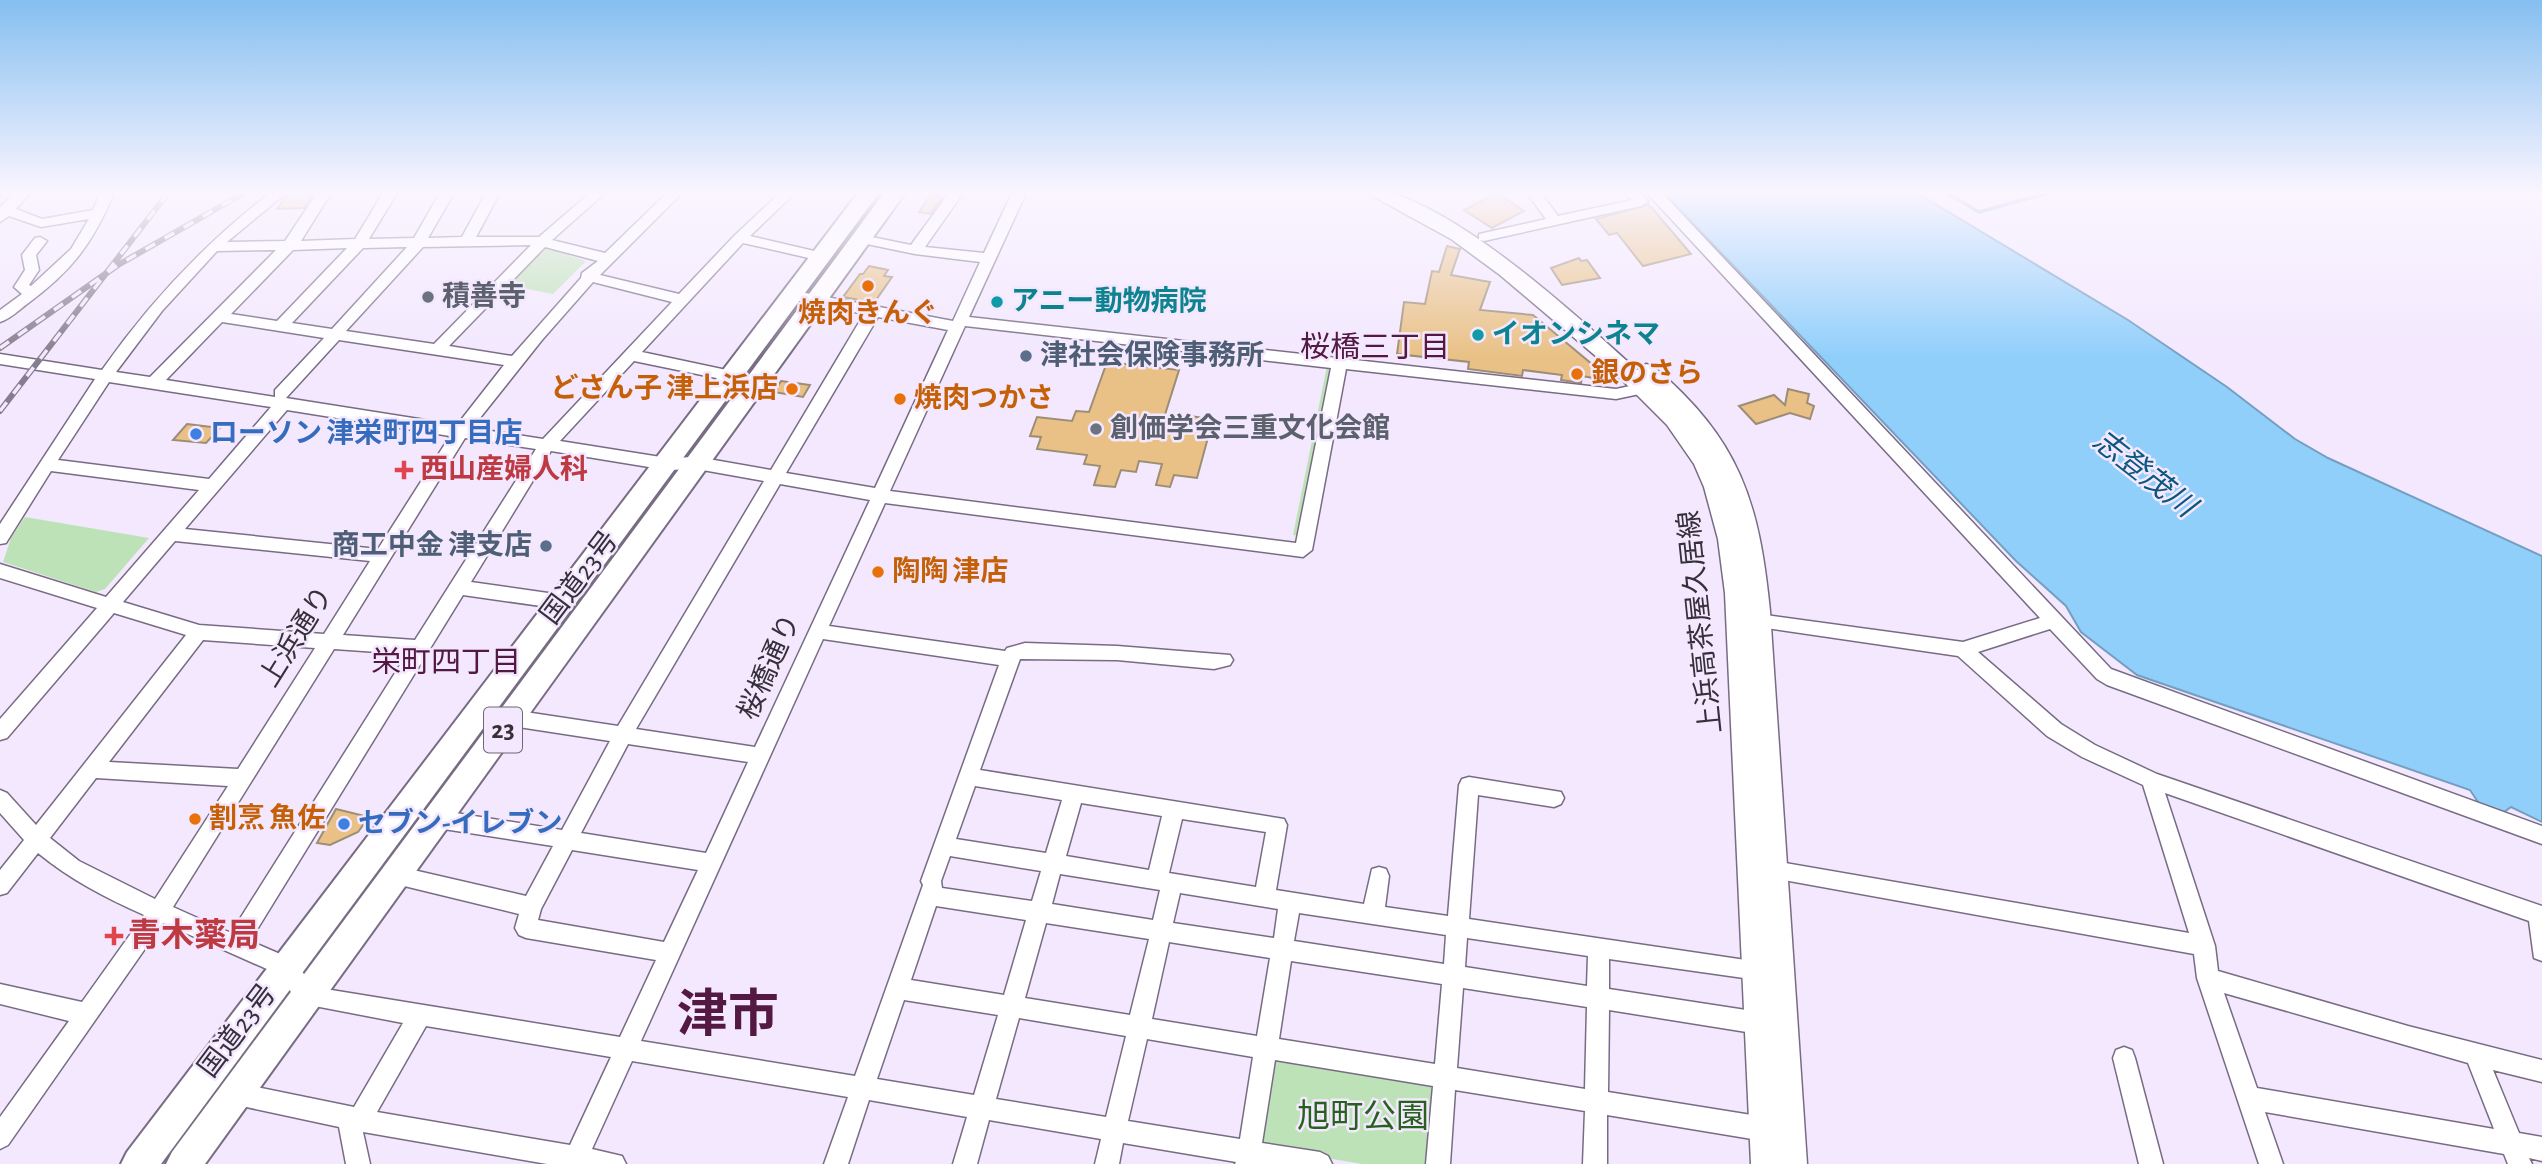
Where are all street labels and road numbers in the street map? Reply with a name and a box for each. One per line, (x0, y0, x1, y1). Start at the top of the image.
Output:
street label: 上浜高茶屋久居線 (1673, 509, 1727, 735)
street label: 国道23号 (535, 525, 624, 630)
street label: 上浜通り (254, 581, 339, 692)
street label: 桜橋通り (733, 609, 806, 724)
road number: 23 (484, 708, 522, 752)
street label: 国道23号 (193, 978, 282, 1083)

